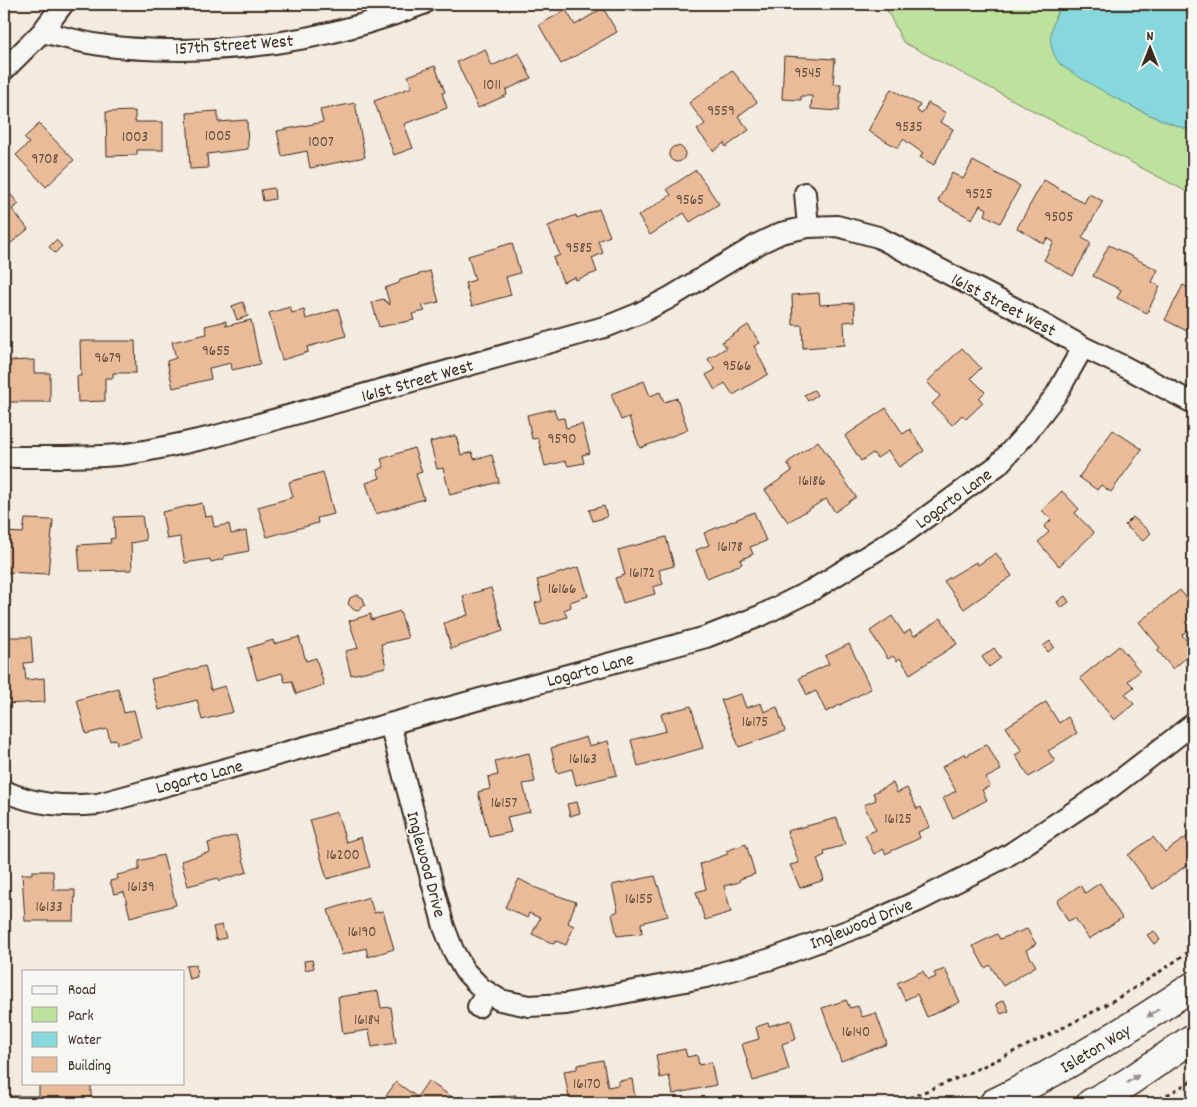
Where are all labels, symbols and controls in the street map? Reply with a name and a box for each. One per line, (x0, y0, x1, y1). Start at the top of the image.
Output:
north arrow (1124, 22, 1174, 72)
text: N (1147, 27, 1154, 47)
street label: 157th Street West (174, 30, 295, 63)
house number: 9545 (795, 63, 822, 85)
house number: 1011 (483, 75, 501, 97)
house number: 9559 (707, 101, 735, 123)
house number: 9535 (895, 117, 923, 139)
house number: 1005 (205, 126, 231, 148)
house number: 1003 (122, 127, 148, 149)
house number: 1007 (308, 132, 334, 154)
house number: 9708 (32, 149, 58, 171)
house number: 9525 (965, 184, 993, 206)
house number: 9565 (676, 190, 704, 212)
house number: 9505 (1045, 207, 1074, 229)
house number: 9585 (566, 238, 592, 260)
street label: 161st Street West (946, 268, 1060, 344)
house number: 9655 (202, 341, 230, 363)
house number: 9679 (95, 348, 121, 370)
street label: 161st Street West (359, 354, 477, 410)
house number: 9566 (723, 356, 751, 378)
house number: 9590 (548, 429, 576, 451)
street label: Logarto Lane (911, 464, 998, 536)
house number: 16186 (798, 471, 826, 493)
house number: 16178 (717, 537, 743, 559)
house number: 16172 (629, 563, 655, 585)
house number: 16166 (548, 579, 576, 601)
street label: Logarto Lane (544, 648, 637, 695)
house number: 16175 (742, 712, 768, 734)
house number: 16163 (569, 749, 597, 771)
street label: Logarto Lane (153, 755, 246, 802)
house number: 16157 (491, 793, 518, 815)
street label: Inglewood Drive (398, 809, 451, 921)
house number: 16125 (884, 809, 912, 831)
house number: 16200 (326, 845, 360, 867)
house number: 16139 (127, 877, 155, 899)
house number: 16155 (625, 889, 653, 911)
street label: Inglewood Drive (807, 893, 917, 957)
house number: 16133 (35, 897, 63, 919)
house number: 16190 (348, 922, 376, 944)
legend (22, 970, 185, 1084)
text: Road (68, 980, 96, 1002)
text: Park (68, 1006, 94, 1028)
one-way arrow (1146, 1008, 1159, 1018)
house number: 16184 (354, 1010, 380, 1032)
street label: Isleton Way (1056, 1019, 1137, 1081)
house number: 16140 (842, 1022, 870, 1044)
text: Water (68, 1030, 102, 1052)
text: Building (68, 1056, 111, 1078)
house number: 16170 (573, 1074, 601, 1096)
one-way arrow (1126, 1074, 1140, 1084)

